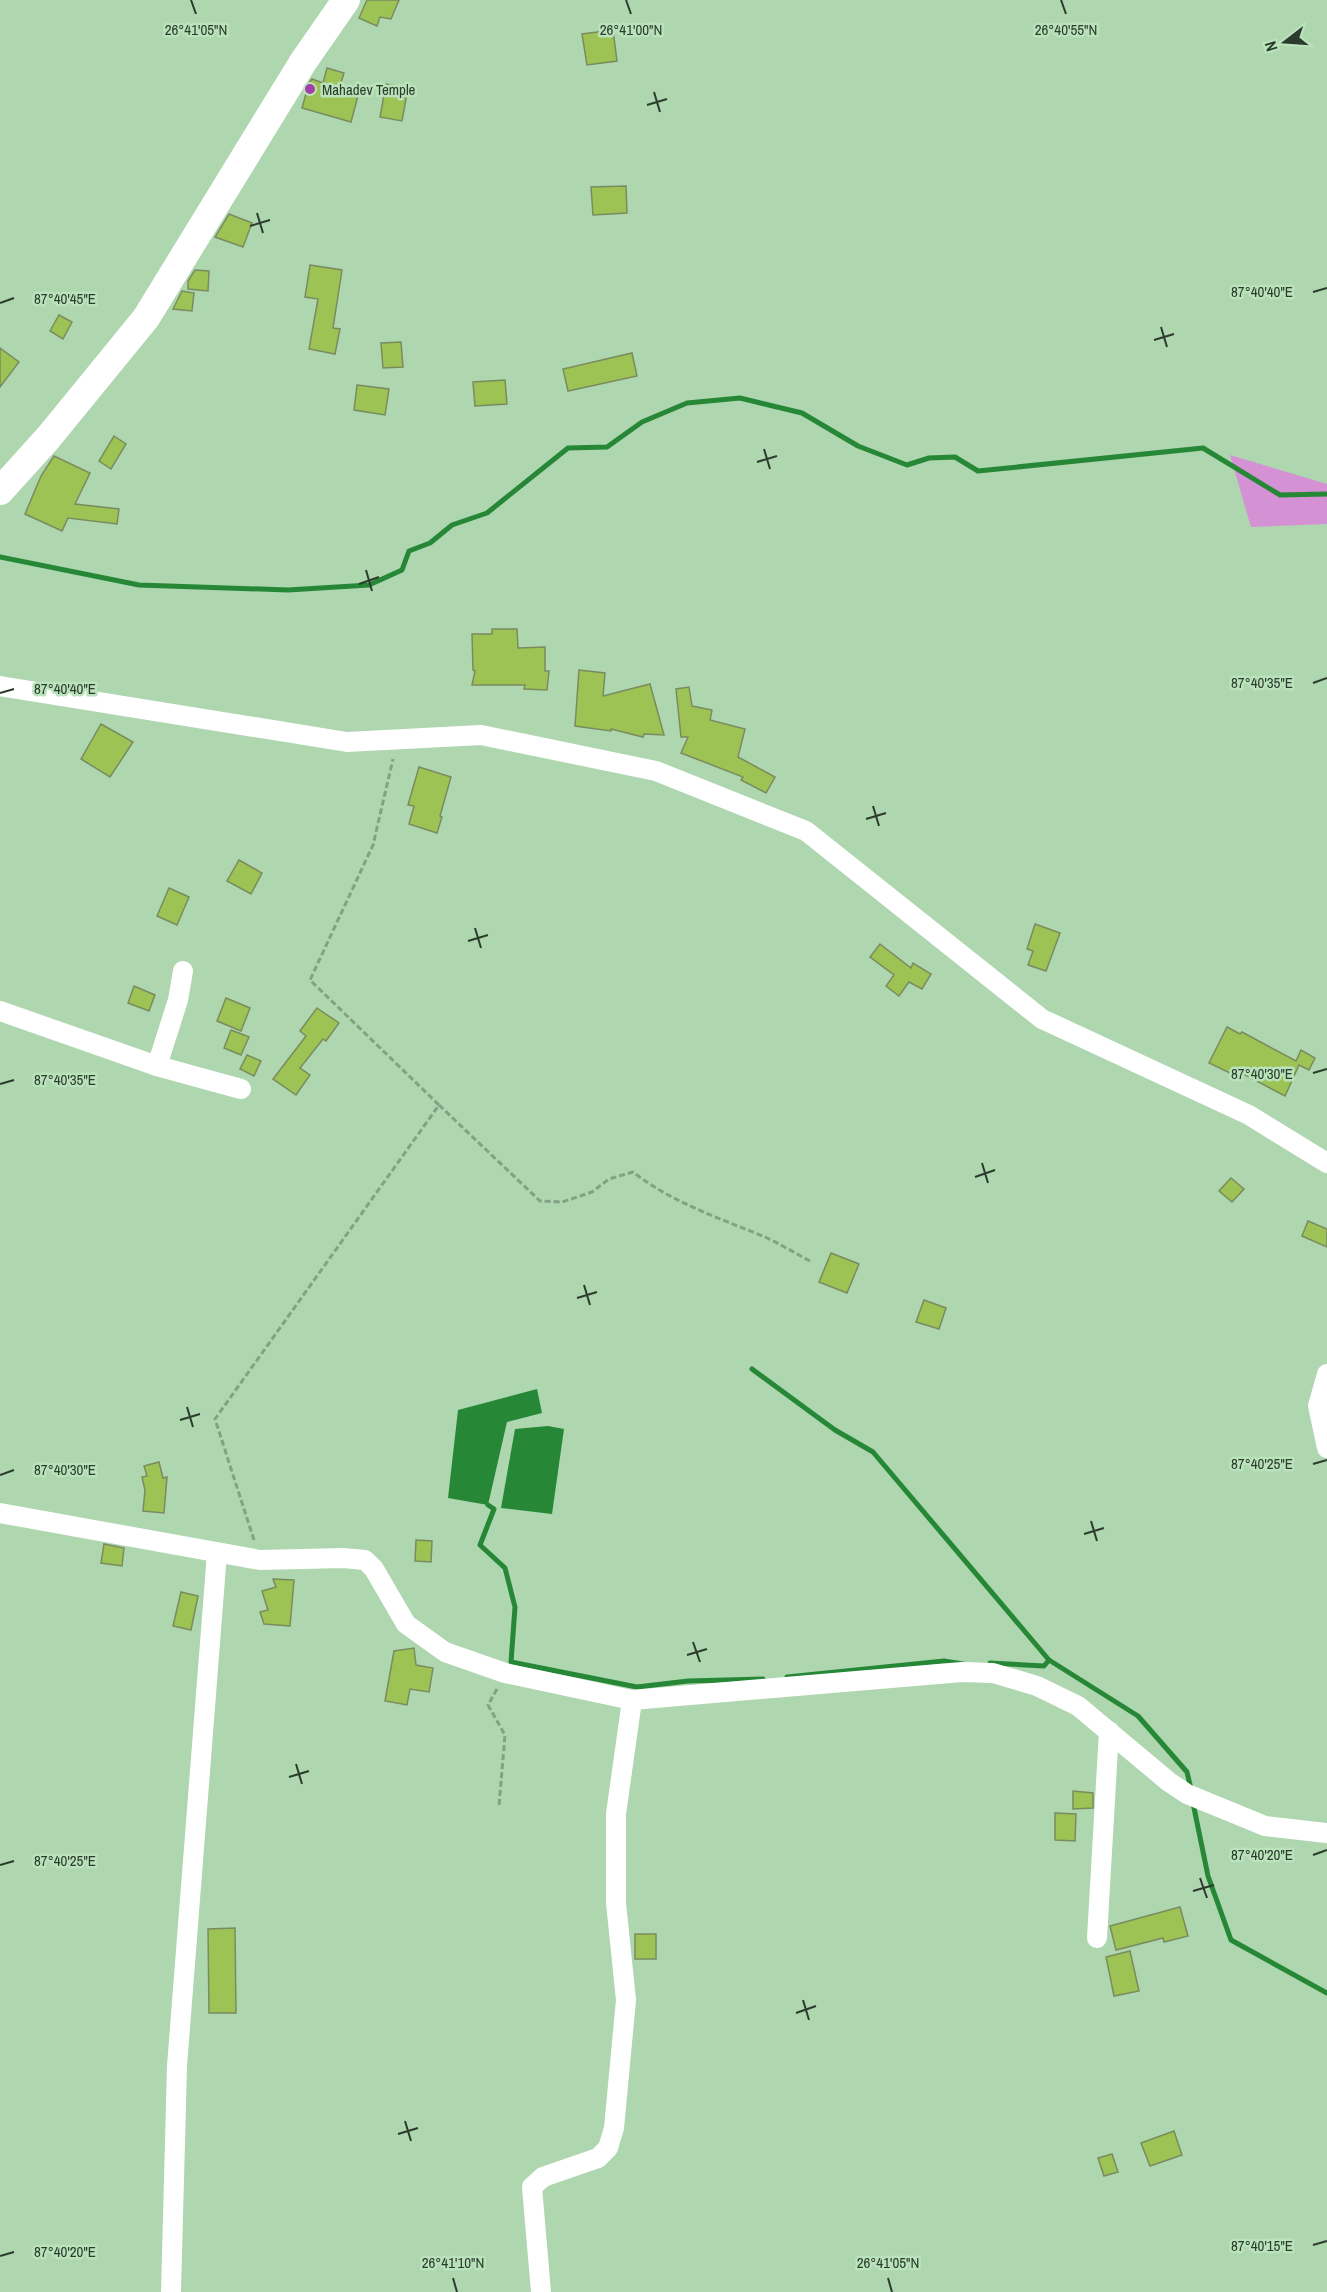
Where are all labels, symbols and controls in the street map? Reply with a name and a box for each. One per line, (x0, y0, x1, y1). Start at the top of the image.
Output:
north arrow (1255, 12, 1315, 72)
text: 26°41'05"N (165, 19, 227, 40)
text: 26°41'00"N (600, 19, 662, 40)
text: 26°40'55"N (1035, 19, 1097, 40)
text: N (1259, 39, 1283, 54)
place label: Mahadev Temple (322, 79, 416, 100)
marker: Mahadev Temple (303, 82, 317, 96)
text: 87°40'40"E (1231, 281, 1293, 302)
text: 87°40'45"E (34, 288, 96, 309)
text: 87°40'35"E (1231, 672, 1293, 693)
text: 87°40'40"E (34, 678, 96, 699)
text: 87°40'30"E (1231, 1063, 1293, 1084)
text: 87°40'35"E (34, 1069, 96, 1090)
text: 87°40'25"E (1231, 1453, 1293, 1474)
text: 87°40'30"E (34, 1459, 96, 1480)
text: 87°40'20"E (1231, 1844, 1293, 1865)
text: 87°40'25"E (34, 1850, 96, 1871)
text: 87°40'15"E (1231, 2235, 1293, 2256)
text: 87°40'20"E (34, 2241, 96, 2262)
text: 26°41'10"N (422, 2252, 484, 2273)
text: 26°41'05"N (857, 2252, 919, 2273)

